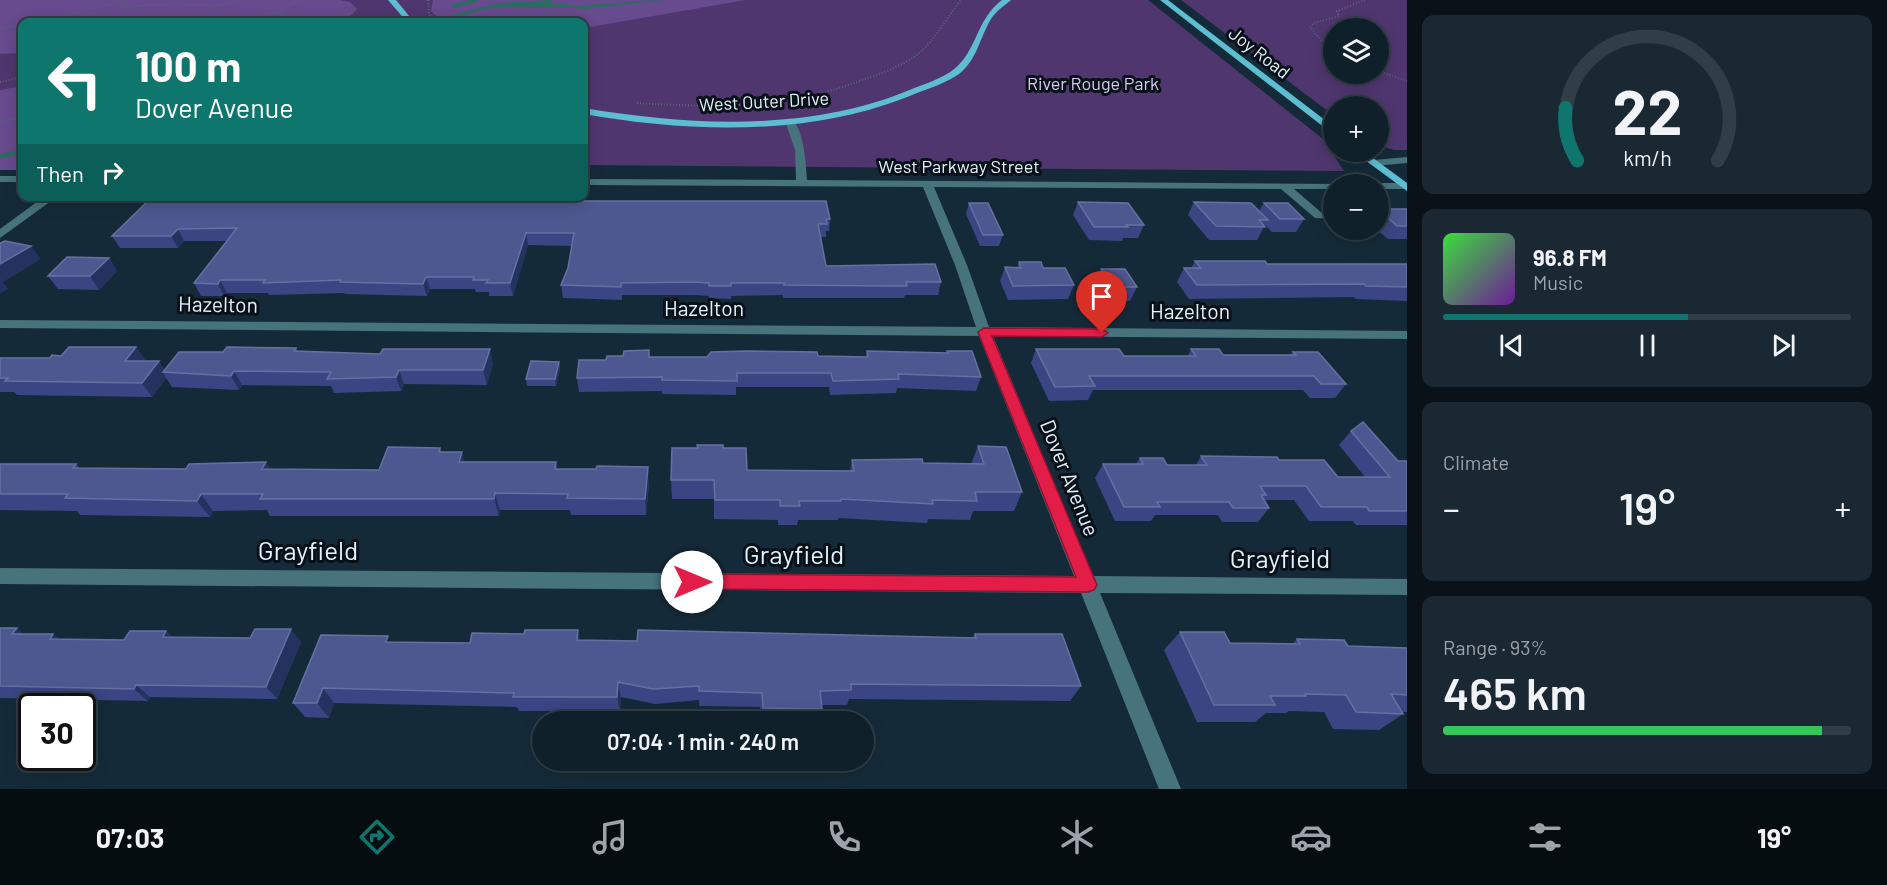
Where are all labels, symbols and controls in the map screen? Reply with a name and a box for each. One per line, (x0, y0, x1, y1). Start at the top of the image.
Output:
map controls (1323, 18, 1389, 240)
button: layers (1323, 18, 1389, 84)
street label: Joy Road (1225, 22, 1295, 83)
text: 100 m (135, 40, 241, 90)
icon: left (36, 42, 114, 120)
park label: River Rouge Park (1027, 72, 1159, 94)
text: 22 (1612, 73, 1682, 147)
street label: West Outer Drive (698, 87, 829, 115)
text: Dover Avenue (135, 91, 294, 123)
button: + (1323, 96, 1389, 162)
text: km/h (1623, 146, 1671, 171)
street label: West Parkway Street (878, 155, 1040, 177)
icon: right (96, 156, 129, 189)
text: Then (36, 160, 84, 186)
button: − (1323, 174, 1389, 240)
text: 96.8 FM (1533, 244, 1607, 270)
text: Music (1533, 270, 1583, 294)
pin (1076, 271, 1127, 333)
icon: arrive (1085, 280, 1118, 313)
street label: Hazelton (178, 290, 258, 317)
street label: Hazelton (664, 295, 744, 320)
street label: Hazelton (1150, 298, 1230, 323)
icon: previous (1495, 329, 1528, 362)
icon: pause (1631, 329, 1664, 362)
icon: next (1767, 329, 1800, 362)
street label: Dover Avenue (1036, 416, 1105, 539)
text: Climate (1443, 450, 1509, 474)
text: 19° (1619, 480, 1675, 534)
text: − (1443, 488, 1460, 528)
text: + (1835, 488, 1851, 528)
street label: Grayfield (258, 534, 358, 565)
street label: Grayfield (744, 538, 844, 569)
street label: Grayfield (1230, 542, 1330, 573)
position arrow (660, 550, 724, 614)
text: Range · 93% (1443, 635, 1547, 659)
text: 465 km (1443, 665, 1587, 719)
speed limit sign: 30 (18, 693, 96, 771)
text: 07:04 · 1 min · 240 m (607, 728, 799, 754)
icon: directions (356, 816, 398, 858)
icon: music (589, 816, 631, 858)
icon: phone (823, 816, 865, 858)
icon: climate (1056, 816, 1098, 858)
icon: car (1290, 816, 1332, 858)
icon: filters (1524, 816, 1566, 858)
text: 07:03 (96, 821, 164, 853)
text: 19° (1757, 821, 1791, 853)

